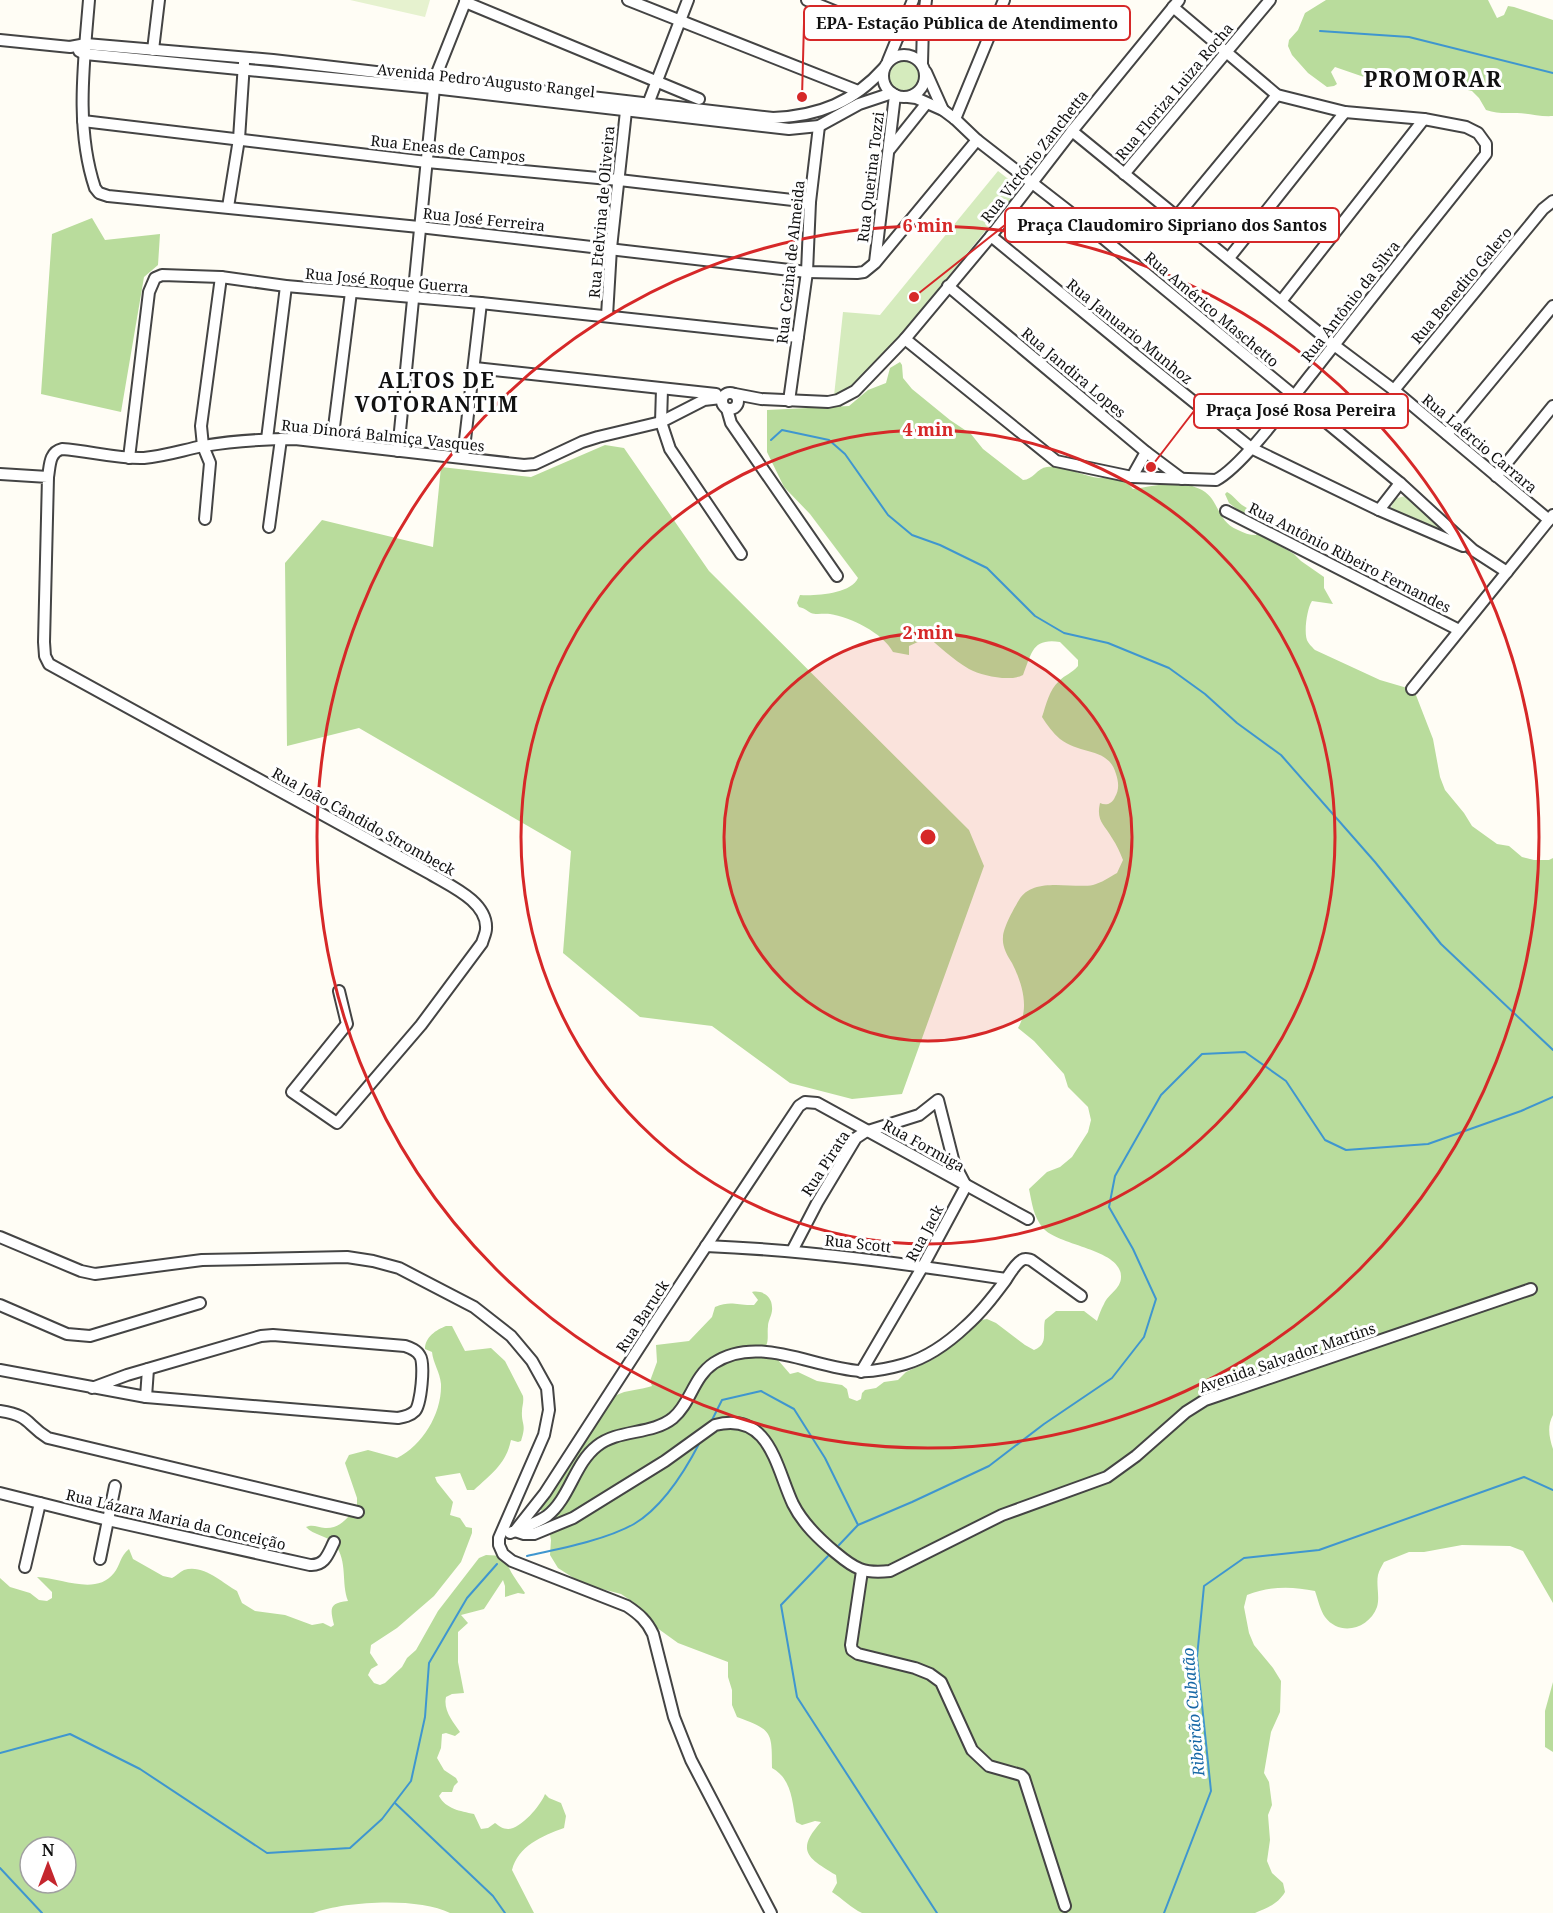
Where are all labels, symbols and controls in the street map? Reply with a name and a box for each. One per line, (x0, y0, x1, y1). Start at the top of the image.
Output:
callout: EPA- Estação Pública de Atendimento (804, 6, 1130, 40)
text: EPA- Estação Pública de Atendimento (816, 12, 1118, 34)
street label: Rua Floriza Luiza Rocha (1111, 18, 1237, 164)
street label: Avenida Pedro Augusto Rangel (376, 59, 596, 101)
district label: PROMORAR (1364, 65, 1502, 93)
street label: Rua Victório Zanchetta (976, 85, 1092, 227)
street label: Rua Querina Tozzi (852, 110, 888, 243)
street label: Rua Etelvina de Oliveira (584, 125, 618, 299)
street label: Rua Eneas de Campos (370, 130, 527, 166)
street label: Rua Cezina de Almeida (771, 179, 809, 345)
street label: Rua José Ferreira (422, 203, 546, 235)
callout: Praça Claudomiro Sipriano dos Santos (1005, 208, 1339, 242)
text: 6 min (903, 213, 953, 237)
text: Praça Claudomiro Sipriano dos Santos (1017, 214, 1327, 236)
street label: Rua Benedito Galero (1406, 222, 1516, 348)
street label: Rua Antônio da Silva (1296, 236, 1404, 366)
street label: Rua Américo Maschetto (1141, 247, 1283, 371)
street label: Rua José Roque Guerra (304, 263, 470, 297)
street label: Rua Januario Munhoz (1063, 274, 1197, 388)
street label: Rua Jandira Lopes (1018, 322, 1131, 422)
district label: ALTOS DE VOTORANTIM (355, 366, 519, 418)
street label: Rua Laércio Carrara (1418, 389, 1542, 497)
callout: Praça José Rosa Pereira (1194, 394, 1408, 428)
text: Praça José Rosa Pereira (1206, 399, 1396, 421)
street label: Rua Dinorá Balmiça Vasques (280, 414, 486, 456)
text: 4 min (903, 417, 953, 441)
street label: Rua Antônio Ribeiro Fernandes (1246, 497, 1455, 617)
text: 2 min (903, 620, 953, 644)
street label: Rua João Cândido Strombeck (269, 762, 459, 880)
centre of rings (918, 827, 938, 847)
street label: Rua Formiga (879, 1114, 969, 1176)
street label: Rua Pirata (796, 1126, 854, 1200)
street label: Rua Jack (901, 1201, 947, 1265)
street label: Rua Scott (824, 1230, 892, 1256)
street label: Rua Baruck (611, 1276, 673, 1356)
street label: Avenida Salvador Martins (1196, 1317, 1378, 1397)
street label: Rua Lázara Maria da Conceição (64, 1484, 288, 1554)
water label: Ribeirão Cubatão (1176, 1647, 1210, 1778)
north arrow (18, 1835, 78, 1895)
text: N (42, 1839, 55, 1861)

